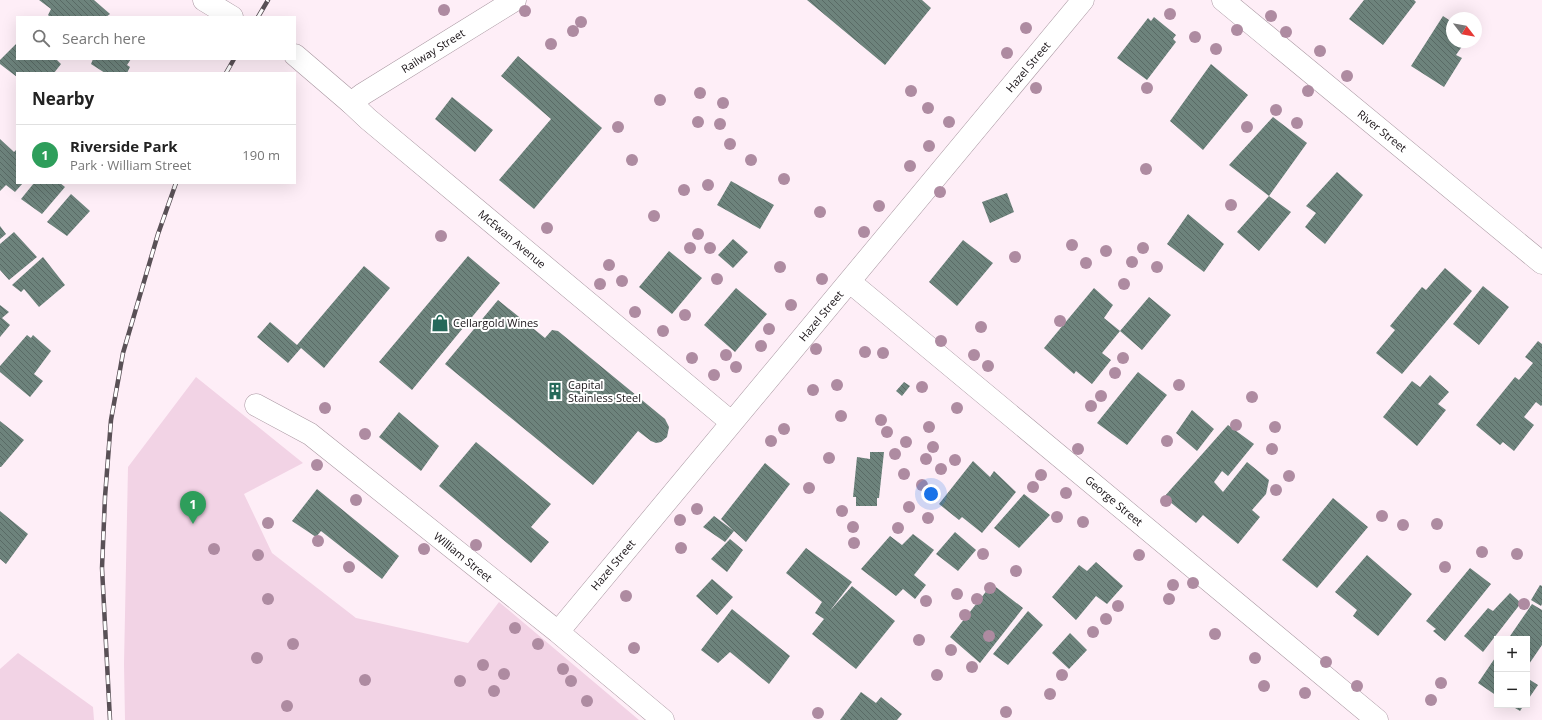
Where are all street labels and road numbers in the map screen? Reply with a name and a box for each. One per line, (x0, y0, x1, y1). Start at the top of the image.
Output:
street label: Railway Street (398, 25, 467, 76)
street label: Hazel Street (1002, 38, 1053, 95)
street label: River Street (1355, 106, 1410, 155)
street label: McEwan Avenue (475, 206, 549, 271)
street label: Hazel Street (795, 287, 846, 344)
street label: George Street (1082, 472, 1146, 529)
street label: William Street (431, 528, 496, 585)
street label: Hazel Street (587, 536, 638, 593)

